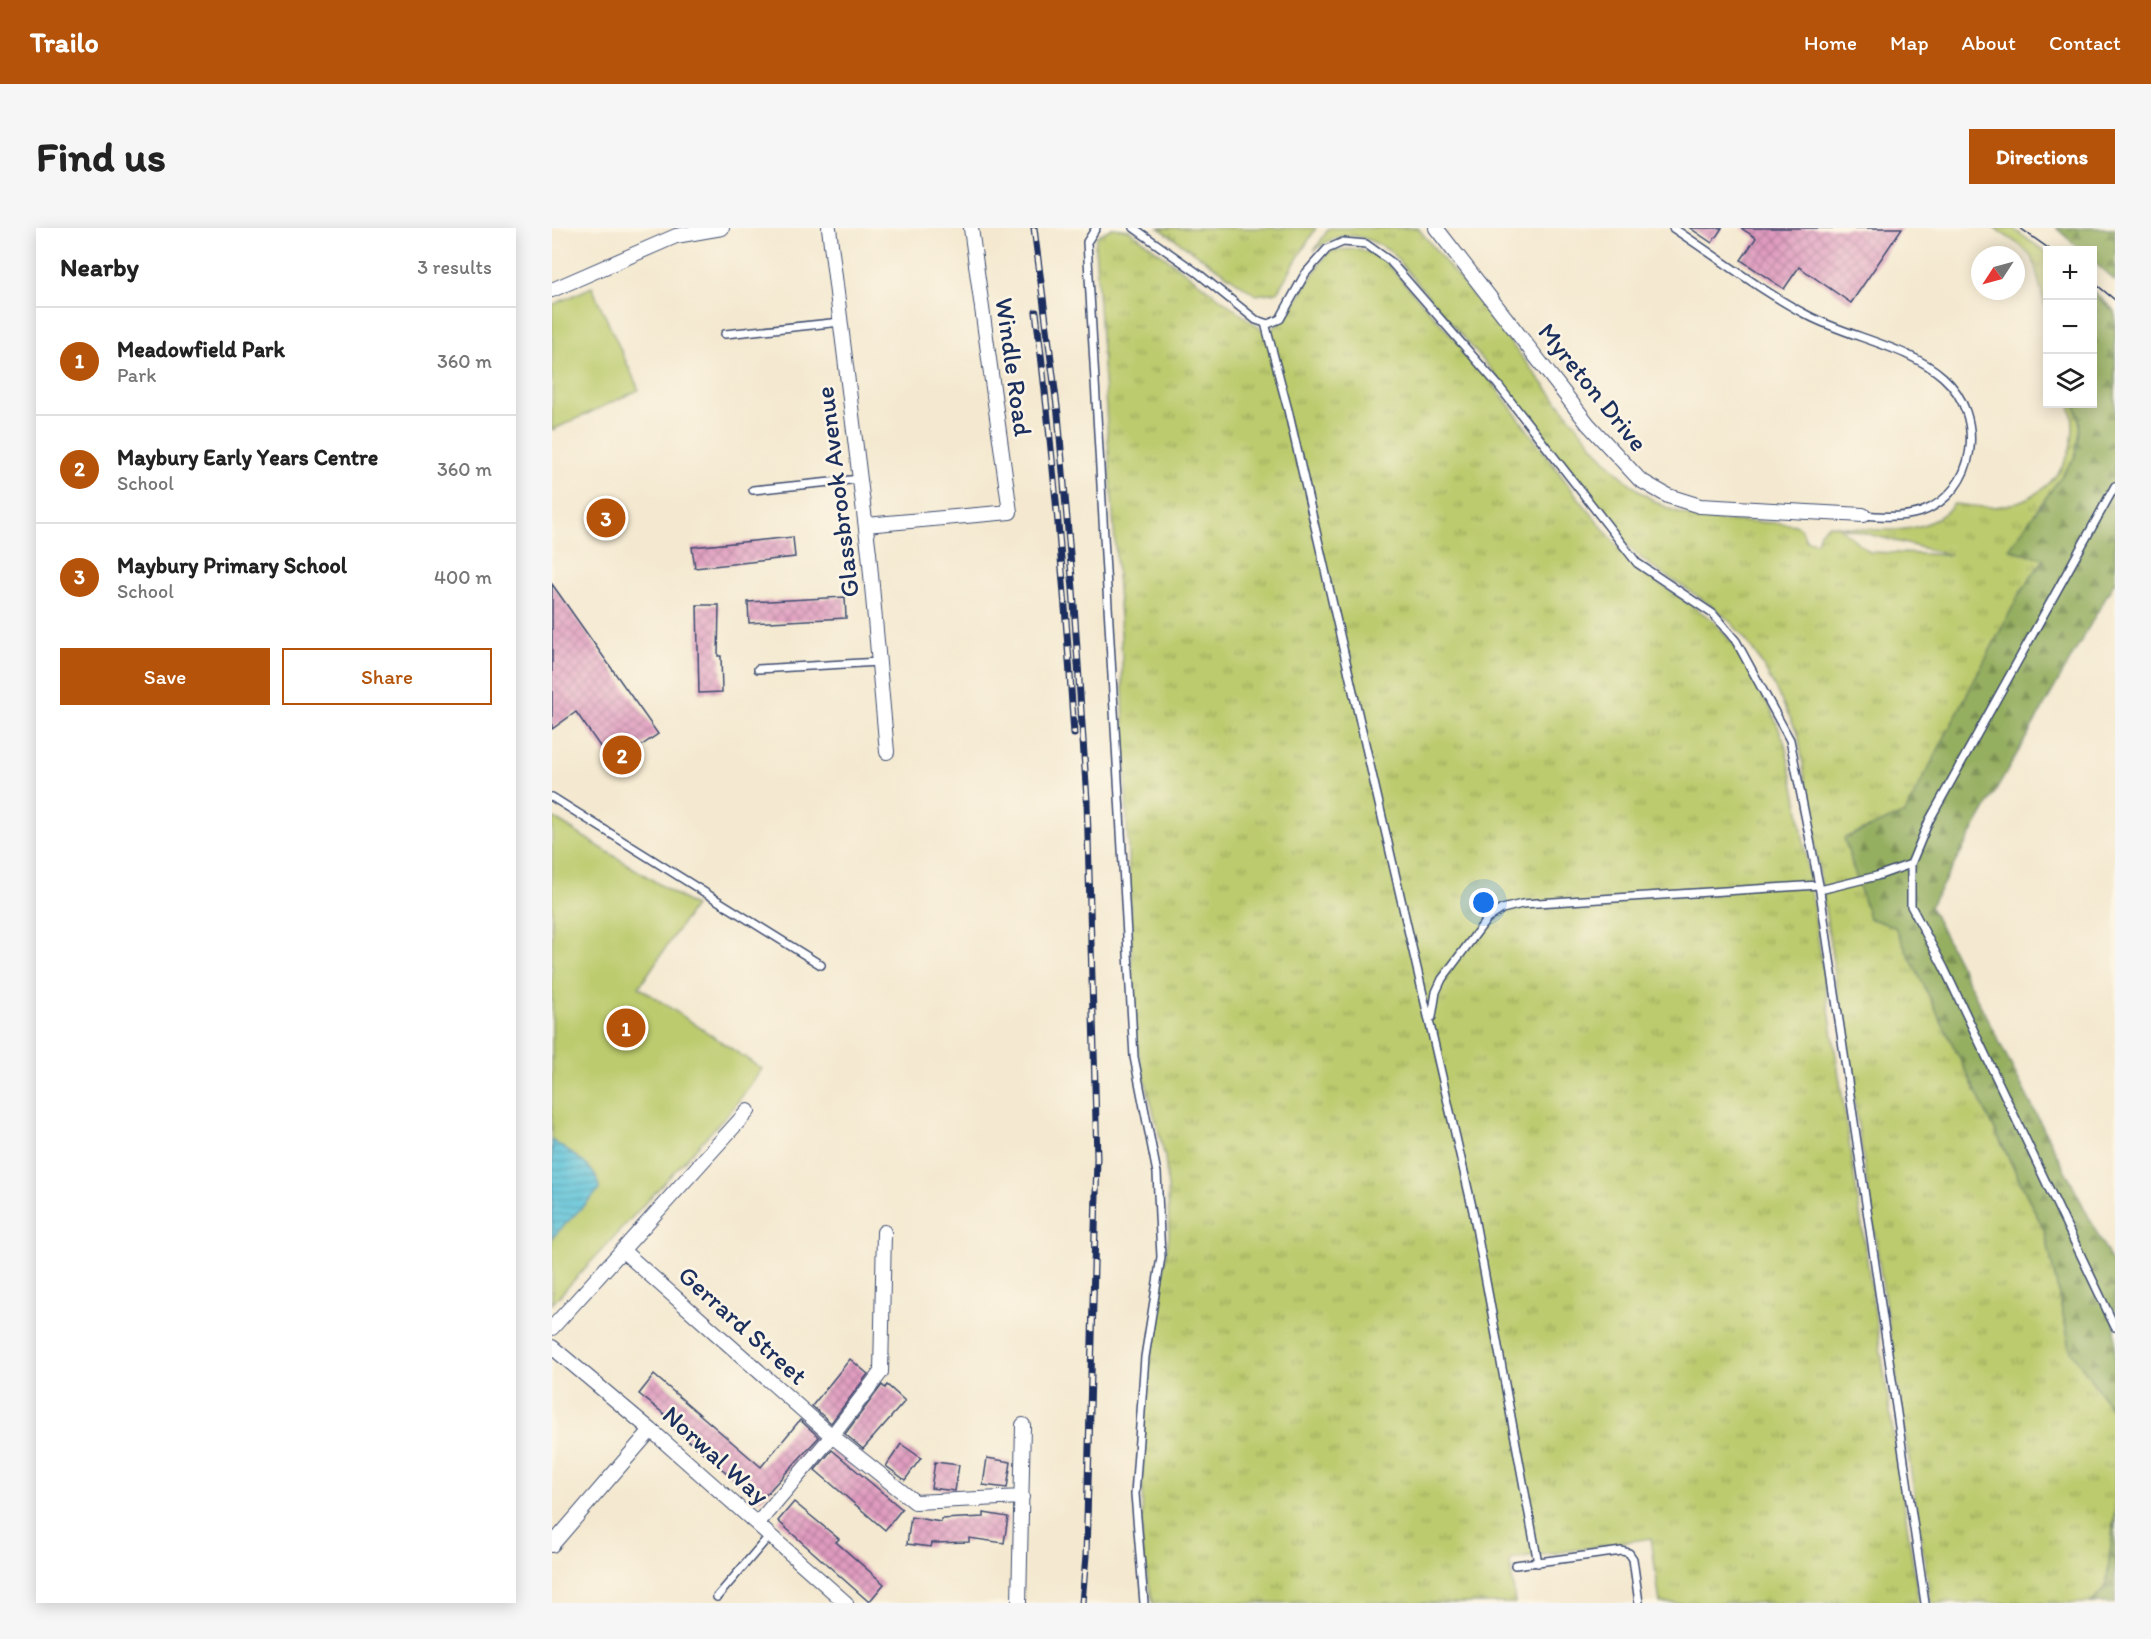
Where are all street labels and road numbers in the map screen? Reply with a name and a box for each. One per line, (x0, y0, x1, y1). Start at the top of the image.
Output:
street label: Windle Road (988, 296, 1040, 439)
street label: Myreton Drive (1531, 316, 1655, 458)
street label: Glassbrook Avenue (808, 385, 866, 599)
street label: Gerrard Street (672, 1259, 814, 1392)
street label: Norwal Way (656, 1399, 776, 1511)

